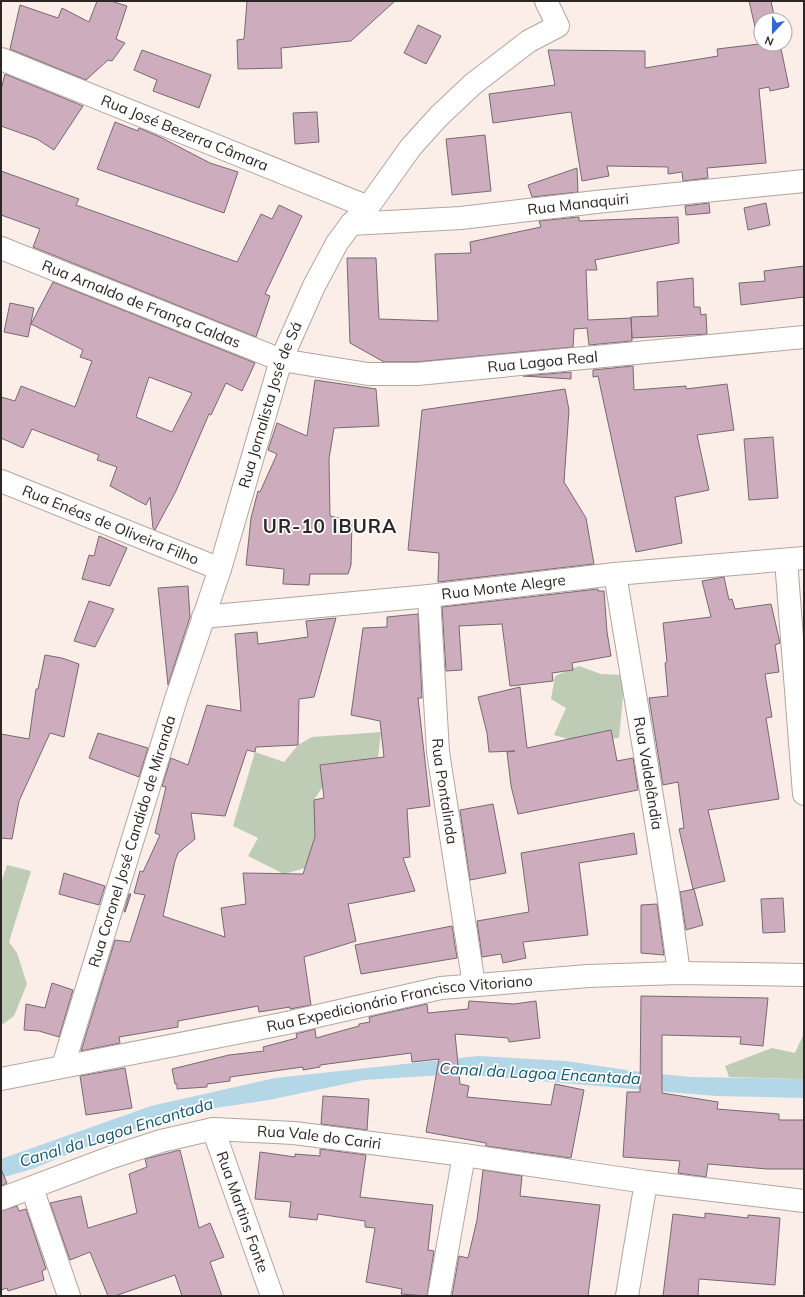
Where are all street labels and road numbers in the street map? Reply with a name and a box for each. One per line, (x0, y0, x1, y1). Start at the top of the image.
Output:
street label: Rua José Bezerra Câmara (98, 90, 271, 175)
street label: Rua Manaquiri (526, 189, 630, 219)
street label: Rua Arnaldo de França Caldas (39, 255, 243, 352)
street label: Rua Jornalista José de Sá (234, 318, 306, 490)
street label: Rua Lagoa Real (487, 347, 599, 376)
street label: Rua Enéas de Oliveira Filho (19, 480, 202, 569)
street label: Rua Monte Alegre (440, 570, 567, 603)
street label: Rua Coronel José Candido de Miranda (84, 713, 179, 969)
street label: Rua Valdelândia (630, 715, 667, 831)
street label: Rua Pontalinda (428, 738, 462, 846)
street label: Rua Expedicionário Francisco Vitoriano (265, 971, 533, 1036)
street label: Rua Vale do Cariri (256, 1121, 382, 1153)
street label: Rua Martins Fonte (213, 1148, 273, 1275)

